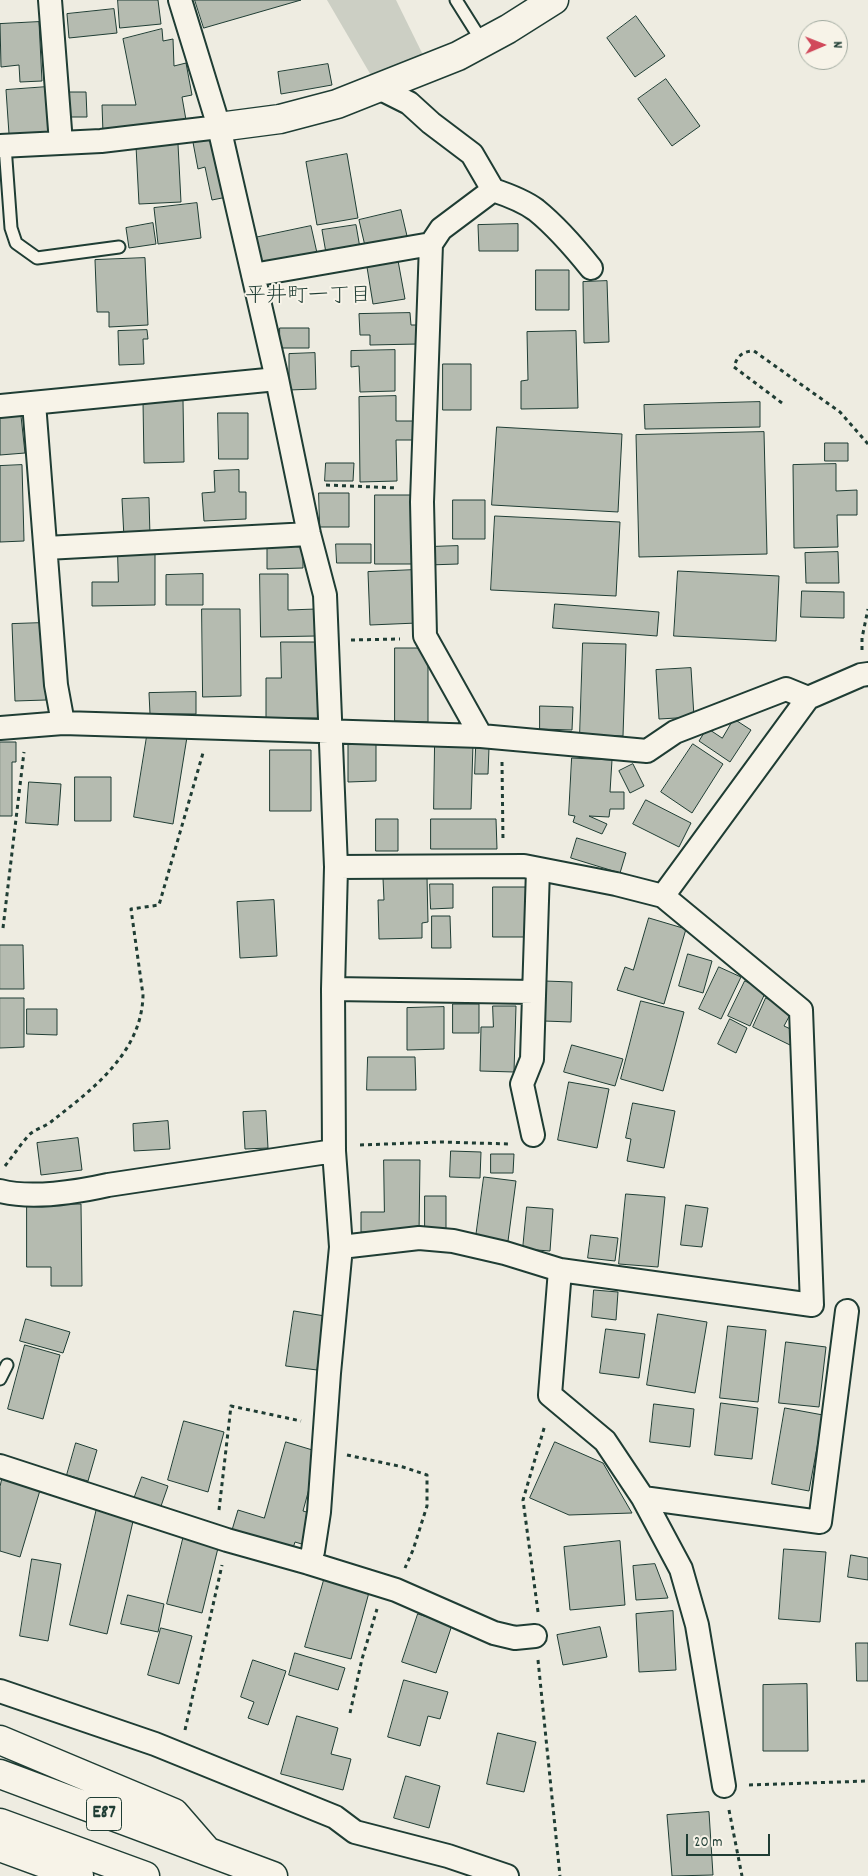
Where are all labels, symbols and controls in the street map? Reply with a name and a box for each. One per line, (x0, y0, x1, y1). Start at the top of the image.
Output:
north arrow (798, 20, 848, 70)
text: N (827, 41, 847, 48)
district label: 平井町一丁目 (245, 285, 371, 311)
road number: E87 (86, 1798, 122, 1830)
scale bar (688, 1824, 772, 1856)
text: 20 m (694, 1832, 722, 1854)

